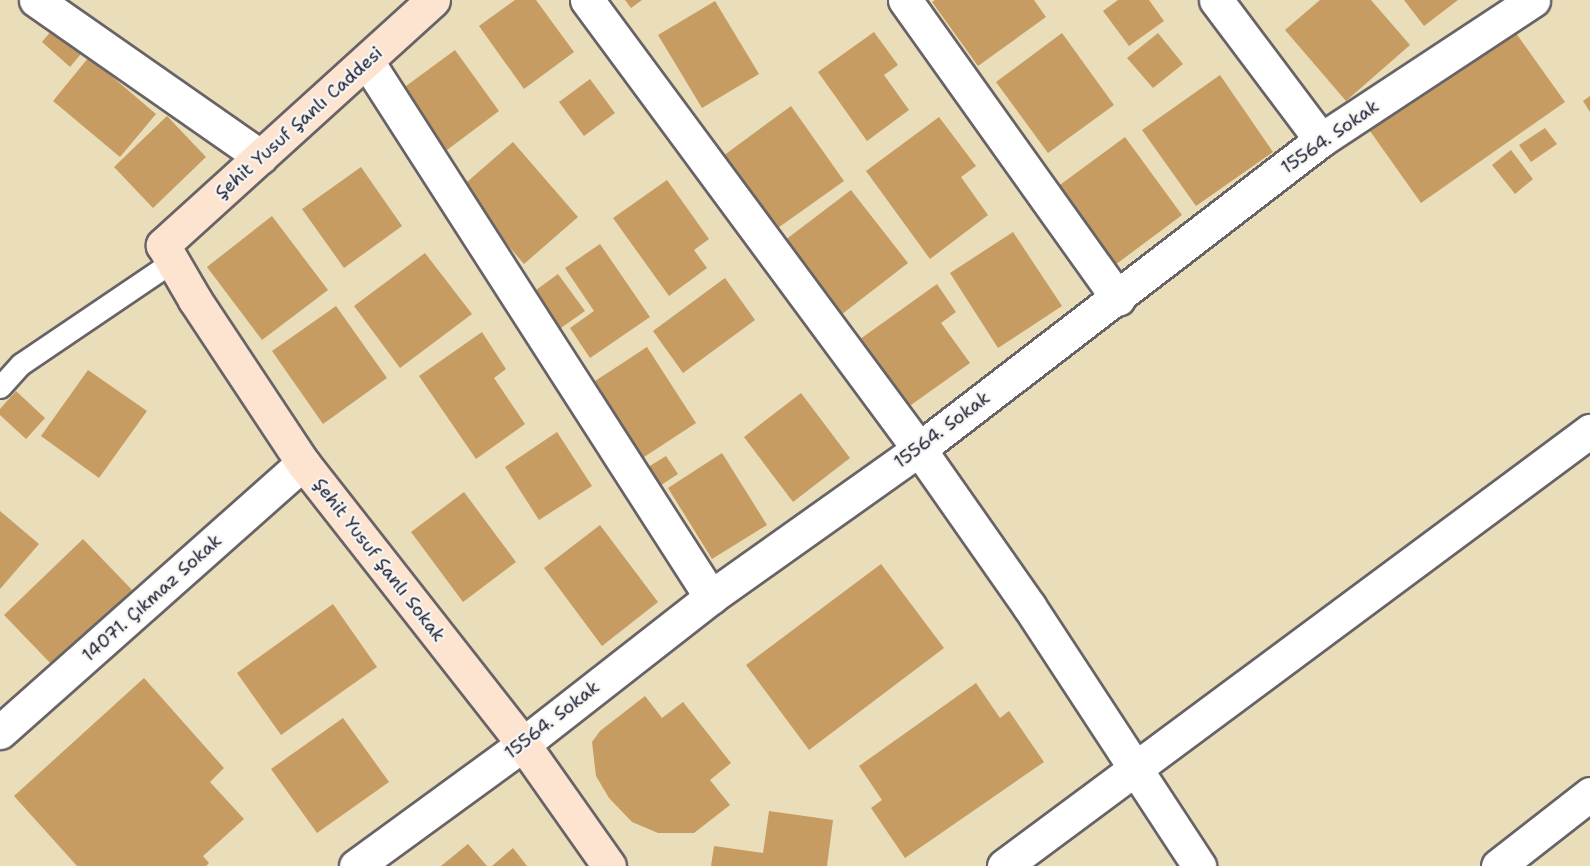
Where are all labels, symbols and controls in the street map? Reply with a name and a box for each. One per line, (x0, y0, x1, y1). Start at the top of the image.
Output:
street label: Şehit Yusuf Şanlı Caddesi (211, 42, 387, 204)
street label: 15564. Sokak (1277, 95, 1383, 179)
street label: 15564. Sokak (890, 387, 994, 473)
street label: Şehit Yusuf Şanlı Sokak (308, 474, 450, 646)
street label: 14071. Çıkmaz Sokak (78, 530, 226, 666)
street label: 15564. Sokak (500, 676, 604, 764)

